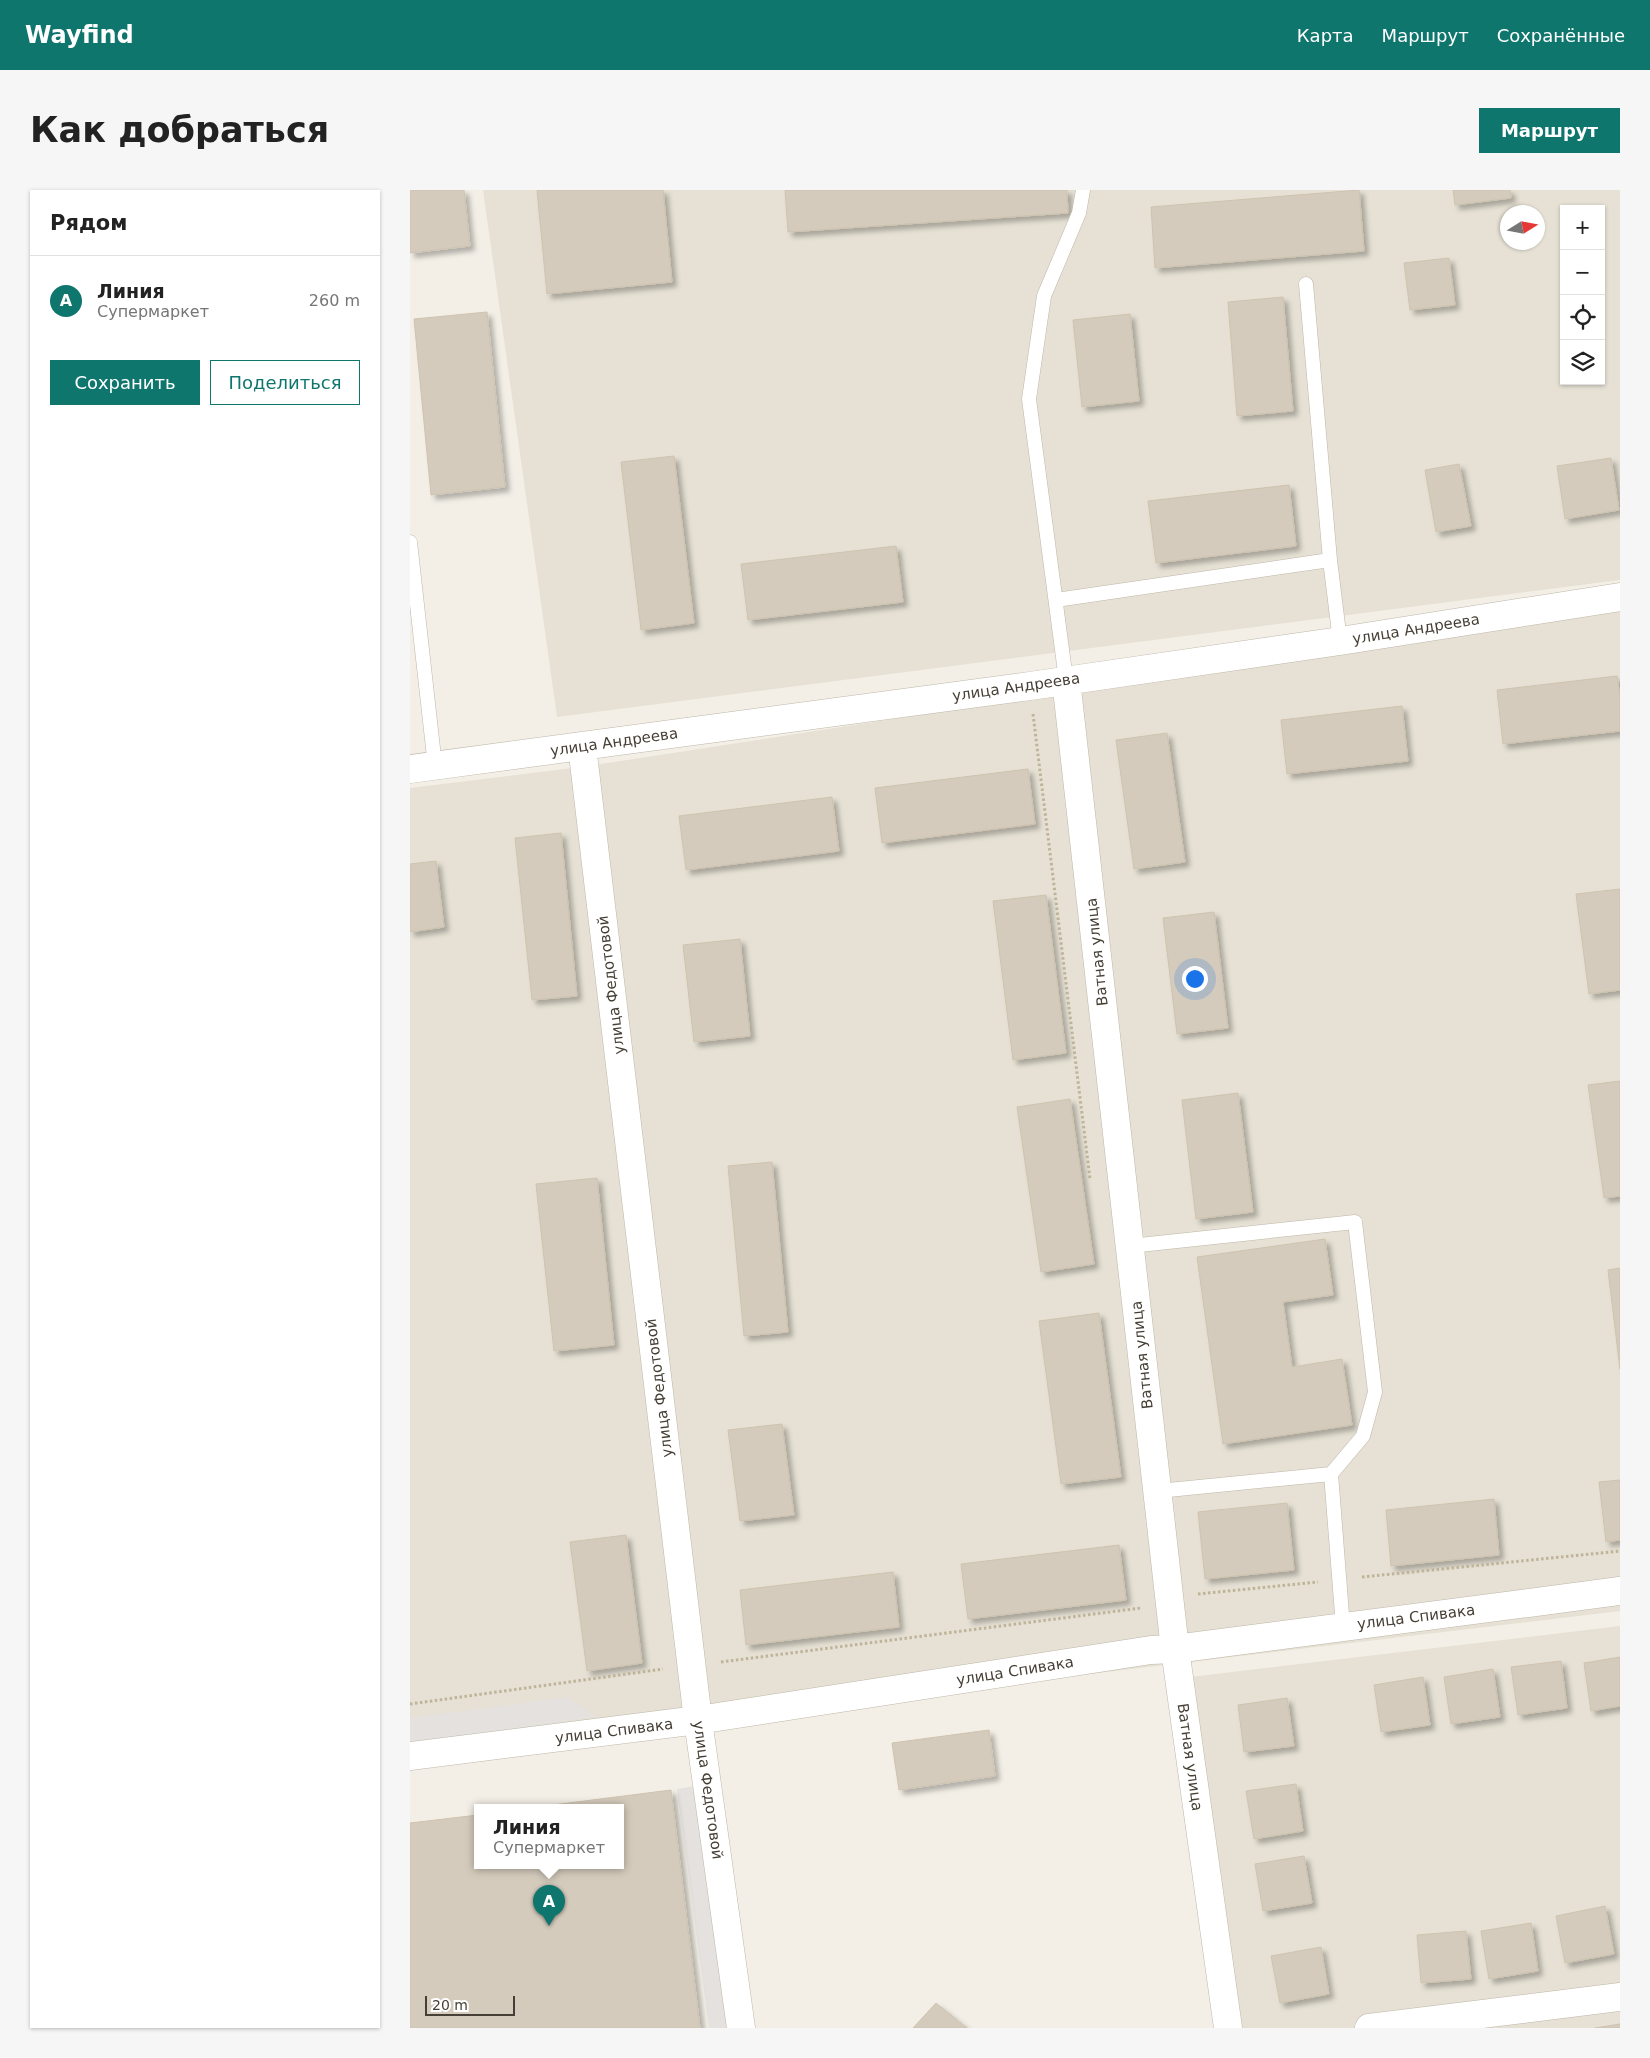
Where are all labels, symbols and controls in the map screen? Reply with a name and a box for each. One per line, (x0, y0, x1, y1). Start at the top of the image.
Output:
text: Wayfind (25, 21, 134, 49)
text: Карта (1297, 25, 1354, 46)
text: Маршрут (1382, 25, 1469, 46)
text: Сохранённые (1497, 25, 1625, 46)
button: Маршрут (1479, 108, 1620, 153)
text: Как добраться (30, 110, 329, 150)
north arrow (1500, 205, 1545, 250)
map controls (1560, 205, 1605, 385)
button: + (1560, 205, 1605, 250)
text: Рядом (50, 211, 127, 235)
button: − (1560, 250, 1605, 295)
text: Линия (97, 280, 165, 302)
text: A (60, 291, 72, 310)
text: 260 m (309, 291, 360, 310)
button: locate (1560, 295, 1605, 340)
text: Супермаркет (97, 302, 209, 321)
button: layers (1560, 340, 1605, 385)
button: Сохранить (50, 360, 200, 405)
button: Поделиться (210, 360, 360, 405)
street label: улица Андреева (1351, 610, 1481, 648)
street label: улица Андреева (951, 669, 1081, 705)
street label: улица Андреева (549, 724, 679, 760)
street label: Ватная улица (1082, 897, 1112, 1007)
street label: улица Федотовой (594, 915, 628, 1055)
your location (1182, 966, 1208, 992)
street label: Ватная улица (1127, 1300, 1157, 1410)
street label: улица Федотовой (642, 1318, 676, 1458)
street label: улица Спивака (1356, 1601, 1476, 1633)
street label: улица Спивака (955, 1653, 1075, 1689)
street label: Ватная улица (1174, 1702, 1206, 1812)
street label: улица Спивака (554, 1715, 674, 1747)
street label: улица Федотовой (689, 1720, 727, 1860)
popup (474, 1804, 624, 1869)
text: Линия (493, 1816, 561, 1838)
text: Супермаркет (493, 1838, 605, 1857)
pin: A (533, 1885, 565, 1926)
scale bar (425, 1993, 515, 2016)
text: 20 m (432, 1997, 468, 2013)

